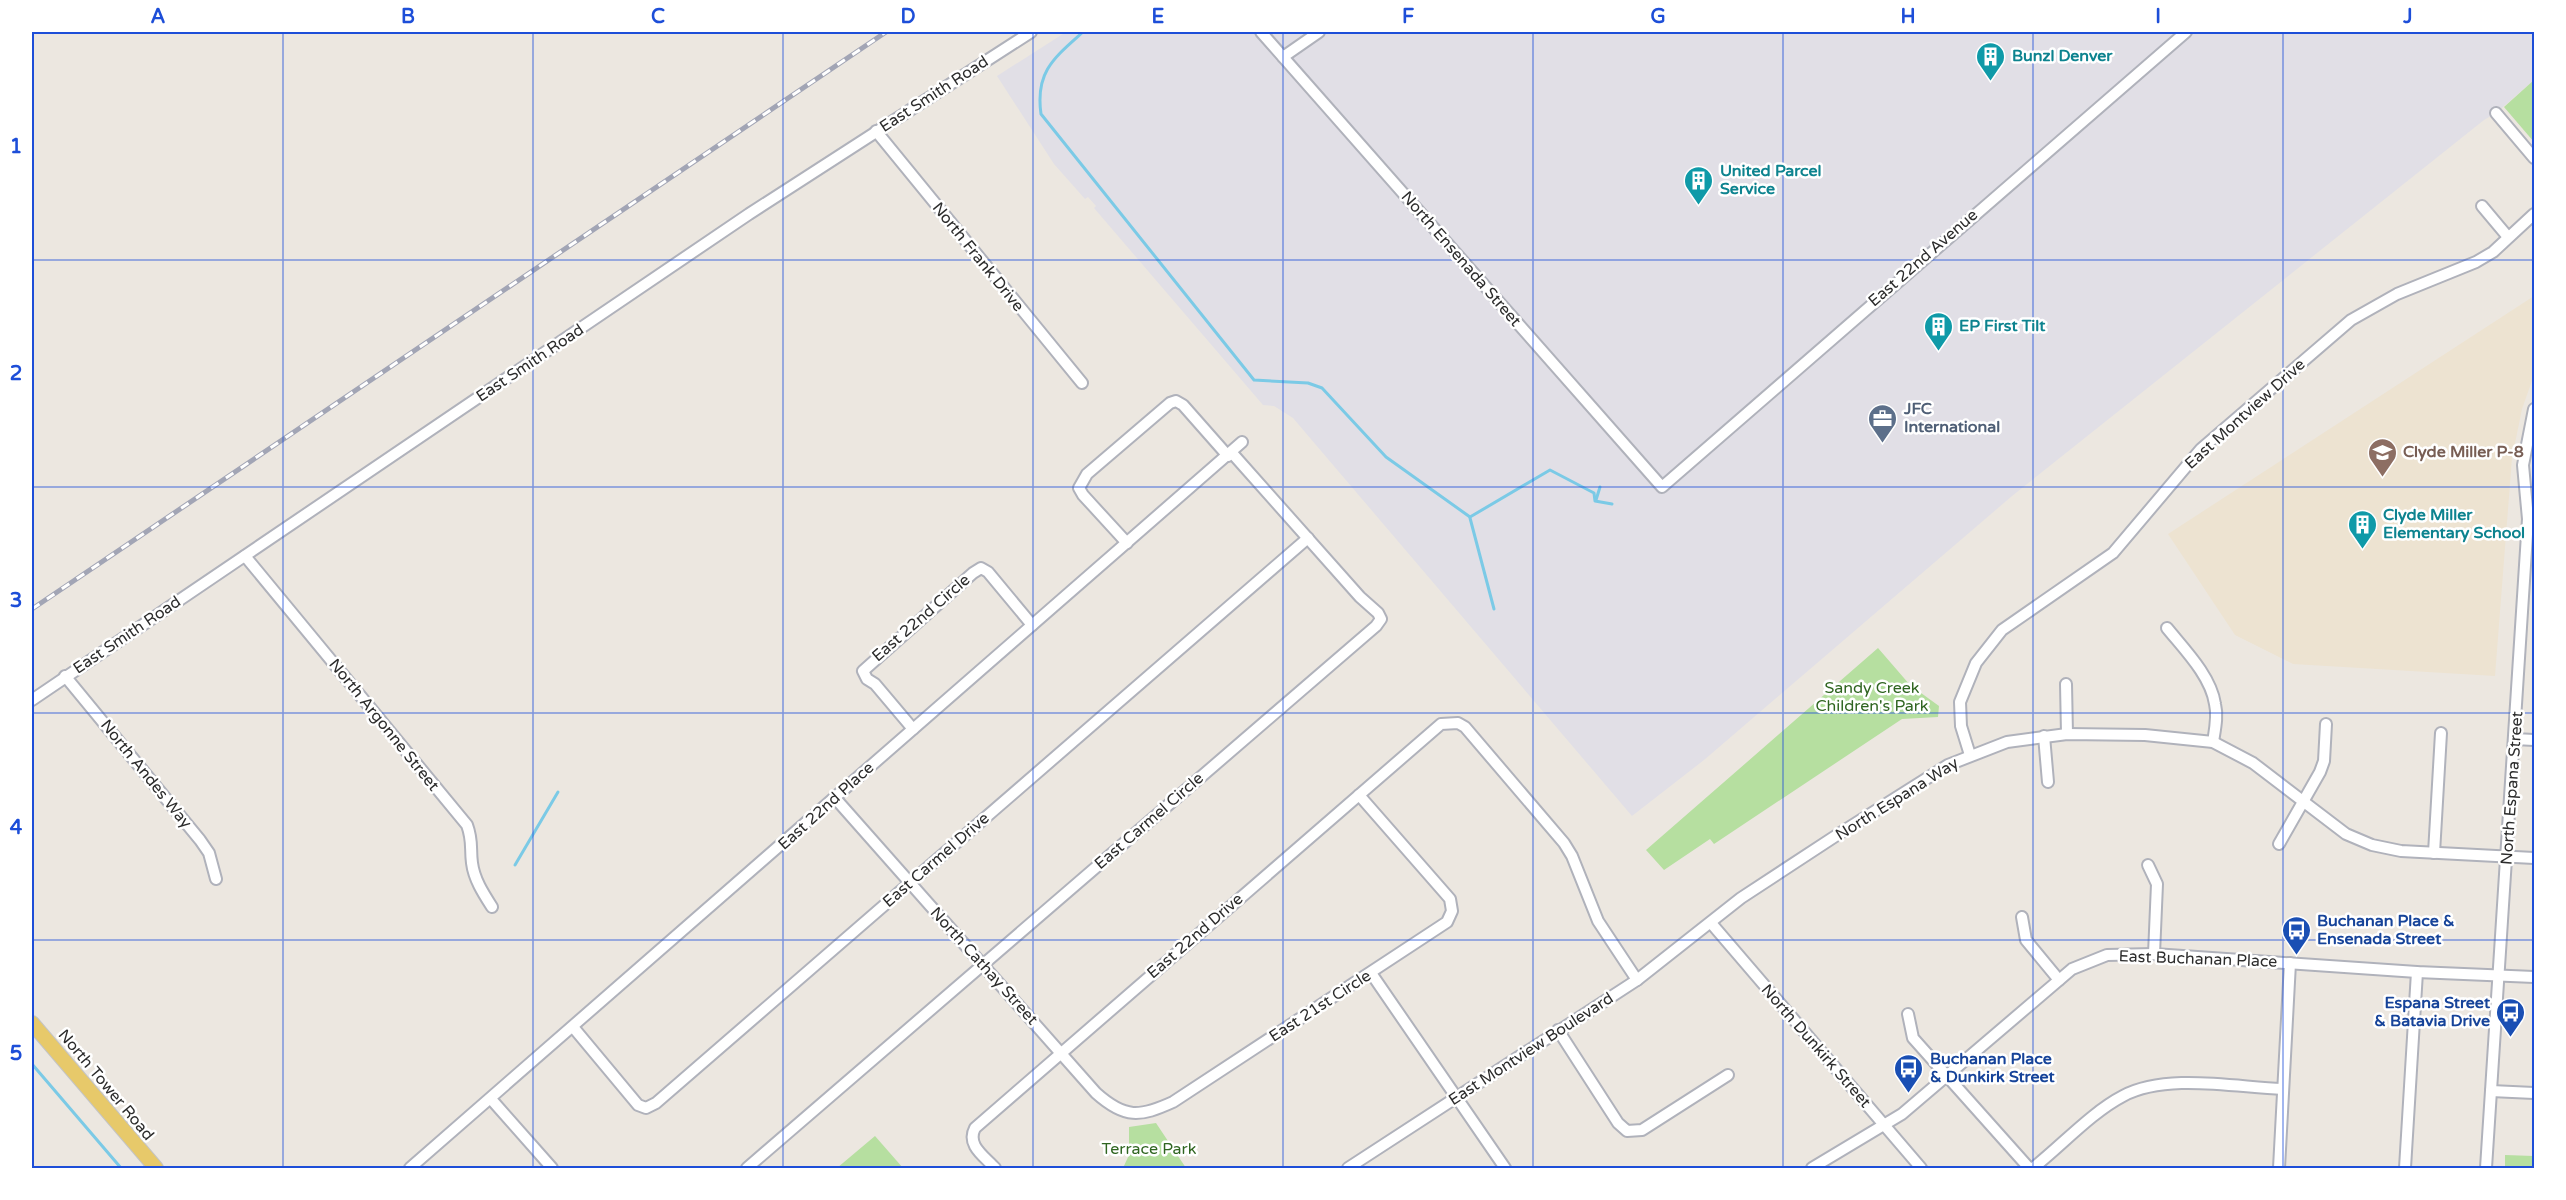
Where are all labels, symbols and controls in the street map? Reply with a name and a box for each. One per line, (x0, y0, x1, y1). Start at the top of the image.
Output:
text: A (151, 5, 166, 29)
text: B (401, 5, 415, 29)
text: C (651, 5, 665, 29)
text: D (900, 5, 916, 29)
text: E (1152, 5, 1165, 29)
text: F (1402, 5, 1414, 29)
text: G (1650, 5, 1666, 29)
text: H (1900, 5, 1916, 29)
text: I (2155, 5, 2161, 29)
text: J (2402, 5, 2413, 29)
building icon: Bunzl Denver (1975, 40, 2007, 82)
place label: Bunzl Denver (2012, 46, 2113, 66)
street label: East Smith Road (876, 51, 992, 137)
text: 1 (10, 135, 22, 159)
place label: United Parcel Service (1720, 161, 1822, 199)
building icon: United Parcel Service (1683, 164, 1715, 206)
street label: North Ensenada Street (1397, 187, 1525, 331)
street label: North Frank Drive (928, 198, 1028, 316)
street label: East 22nd Avenue (1864, 205, 1982, 311)
building icon: EP First Tilt (1922, 310, 1954, 352)
place label: EP First Tilt (1959, 316, 2046, 336)
street label: East Smith Road (472, 320, 588, 406)
street label: East Montview Drive (2181, 355, 2309, 473)
text: 2 (10, 362, 22, 386)
place label: JFC International (1903, 399, 2000, 437)
office icon: JFC International (1867, 402, 1899, 444)
school or university icon: Clyde Miller P-8 (2366, 436, 2398, 478)
place label: Clyde Miller P-8 (2403, 442, 2524, 462)
place label: Clyde Miller Elementary School (2383, 505, 2525, 543)
building icon: Clyde Miller Elementary School (2346, 508, 2378, 550)
street label: East 22nd Circle (868, 570, 974, 666)
text: 3 (10, 589, 22, 613)
street label: East Smith Road (69, 592, 185, 678)
street label: North Argonne Street (324, 655, 444, 795)
park label: Sandy Creek Children's Park (1815, 678, 1929, 716)
street label: North Espana Street (2497, 710, 2527, 866)
street label: North Andes Way (96, 716, 196, 833)
street label: North Espana Way (1832, 753, 1963, 845)
street label: East 22nd Place (774, 758, 878, 854)
street label: East Carmel Circle (1090, 768, 1208, 874)
street label: East Carmel Drive (879, 808, 993, 912)
text: 4 (10, 816, 23, 840)
street label: East 22nd Drive (1143, 889, 1247, 983)
street label: North Cathay Street (926, 903, 1042, 1029)
place label: Buchanan Place & Ensenada Street (2317, 911, 2455, 949)
bus stop icon: Buchanan Place & Ensenada Street (2280, 914, 2312, 956)
street label: East Buchanan Place (2118, 946, 2278, 972)
street label: East 21st Circle (1265, 966, 1375, 1046)
street label: North Dunkirk Street (1757, 980, 1875, 1112)
street label: East Montview Boulevard (1445, 988, 1617, 1110)
place label: Espana Street & Batavia Drive (2374, 993, 2491, 1031)
bus stop icon: Espana Street & Batavia Drive (2495, 996, 2527, 1038)
street label: North Tower Road (54, 1025, 158, 1145)
text: 5 (10, 1042, 22, 1066)
place label: Buchanan Place & Dunkirk Street (1930, 1049, 2056, 1087)
bus stop icon: Buchanan Place & Dunkirk Street (1893, 1052, 1925, 1094)
park label: Terrace Park (1102, 1139, 1197, 1159)

